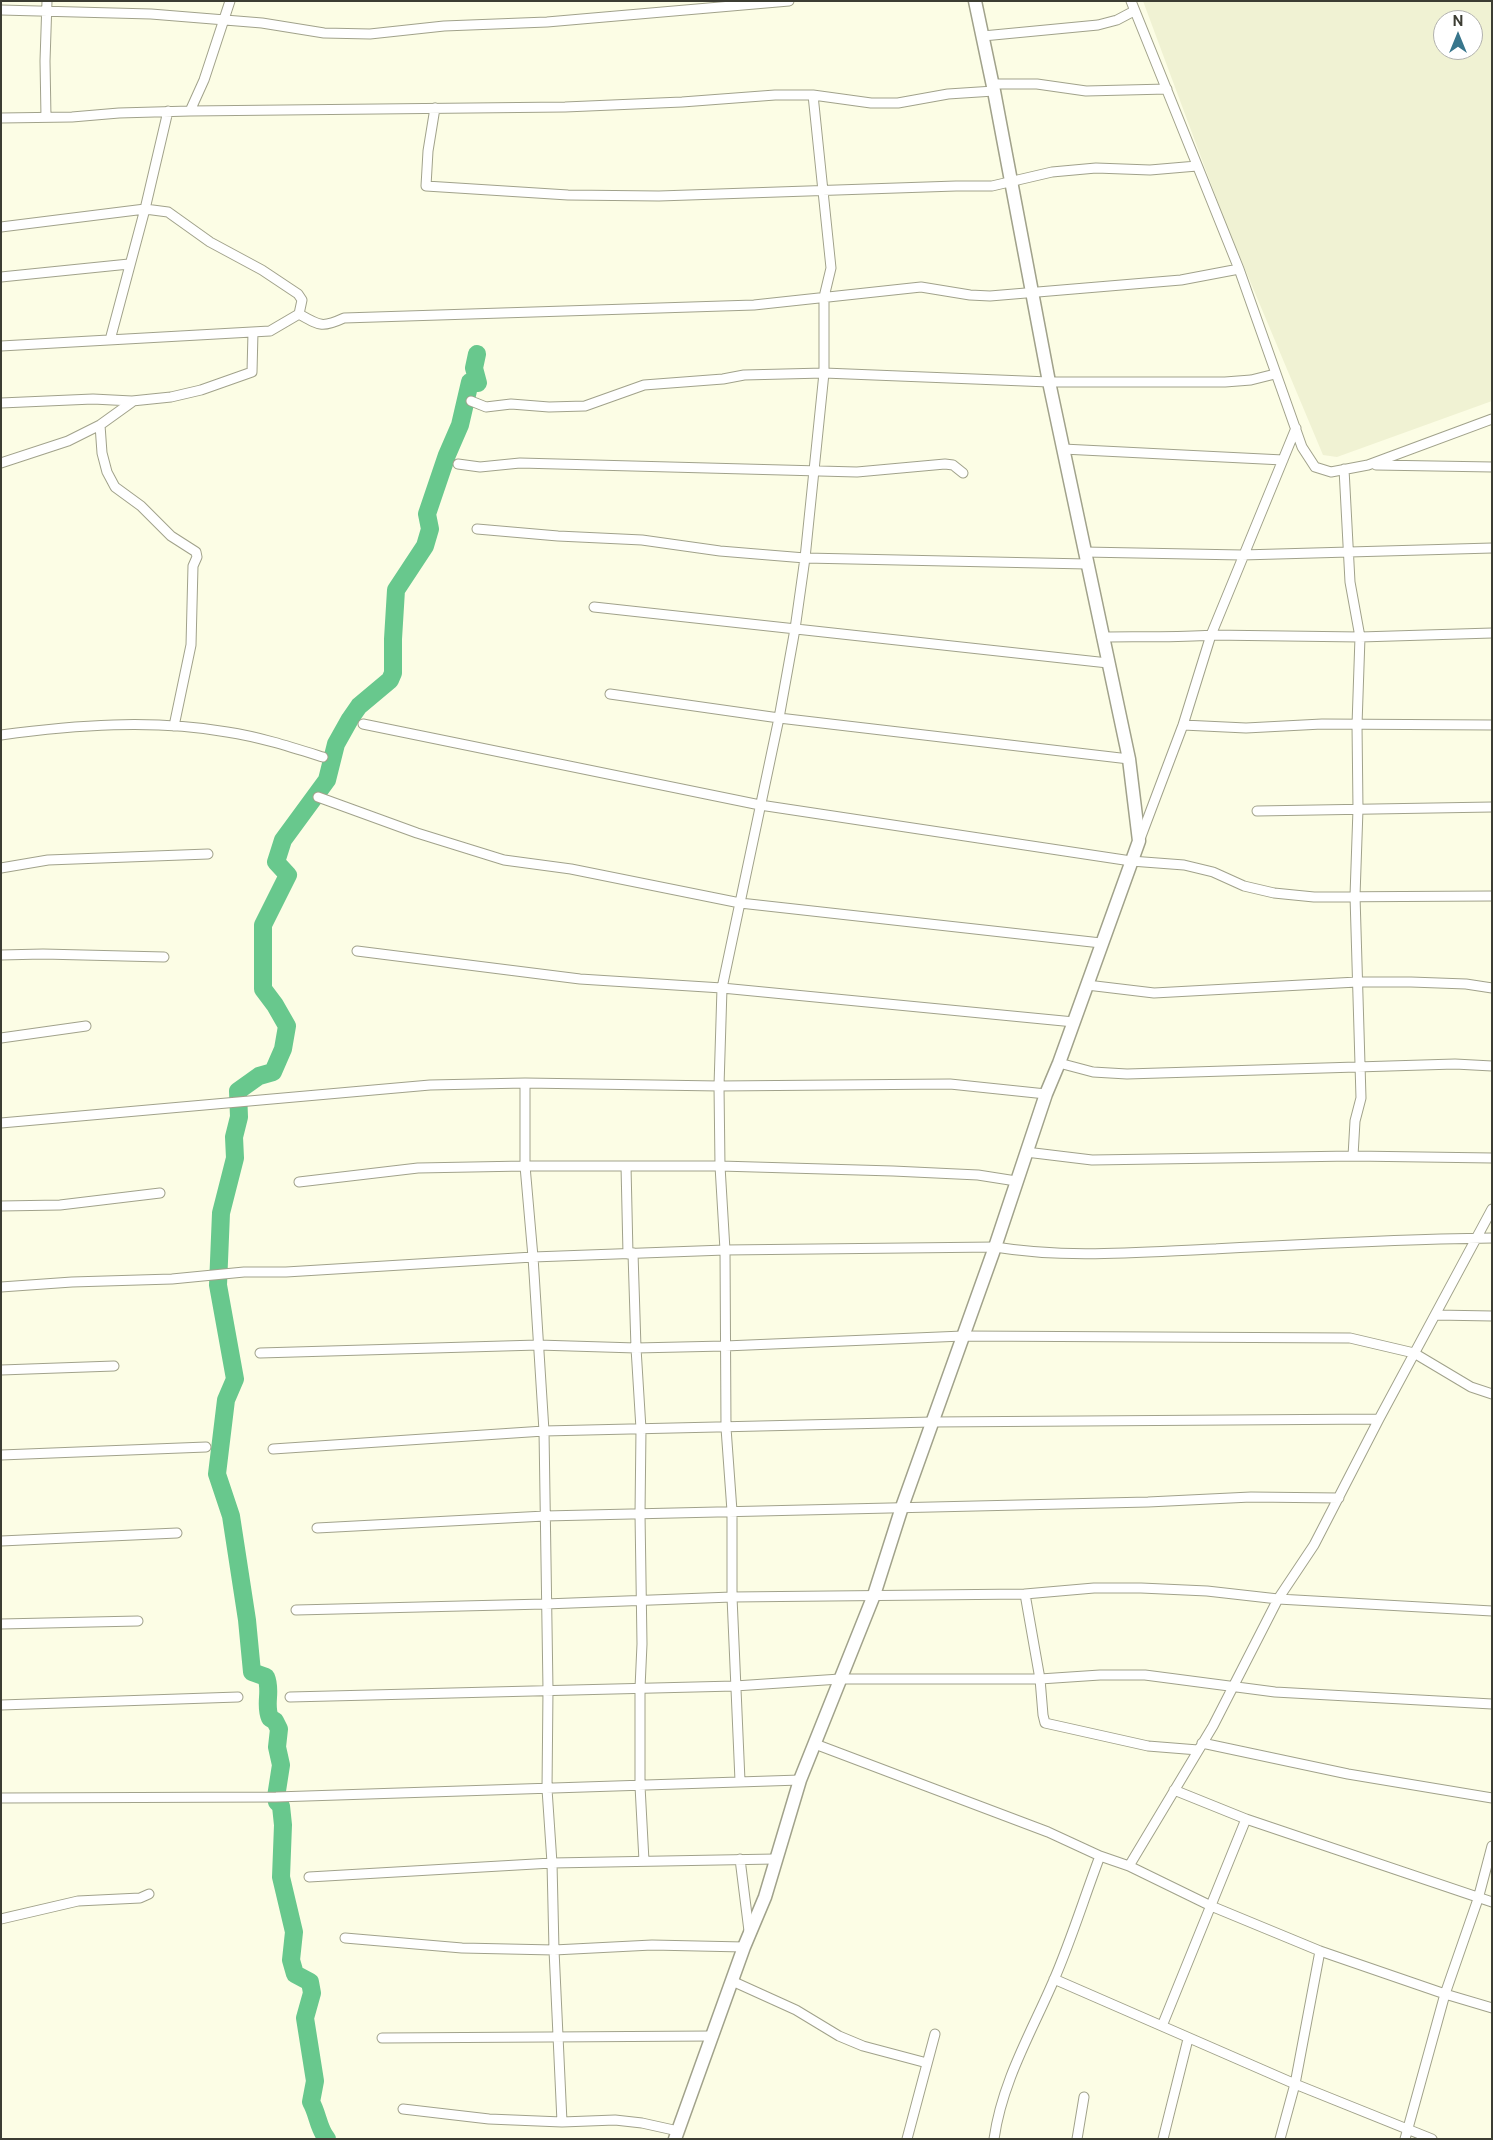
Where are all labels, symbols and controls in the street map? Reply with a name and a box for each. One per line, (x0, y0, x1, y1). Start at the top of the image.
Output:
north arrow (1433, 10, 1483, 60)
text: N (1453, 13, 1463, 29)

